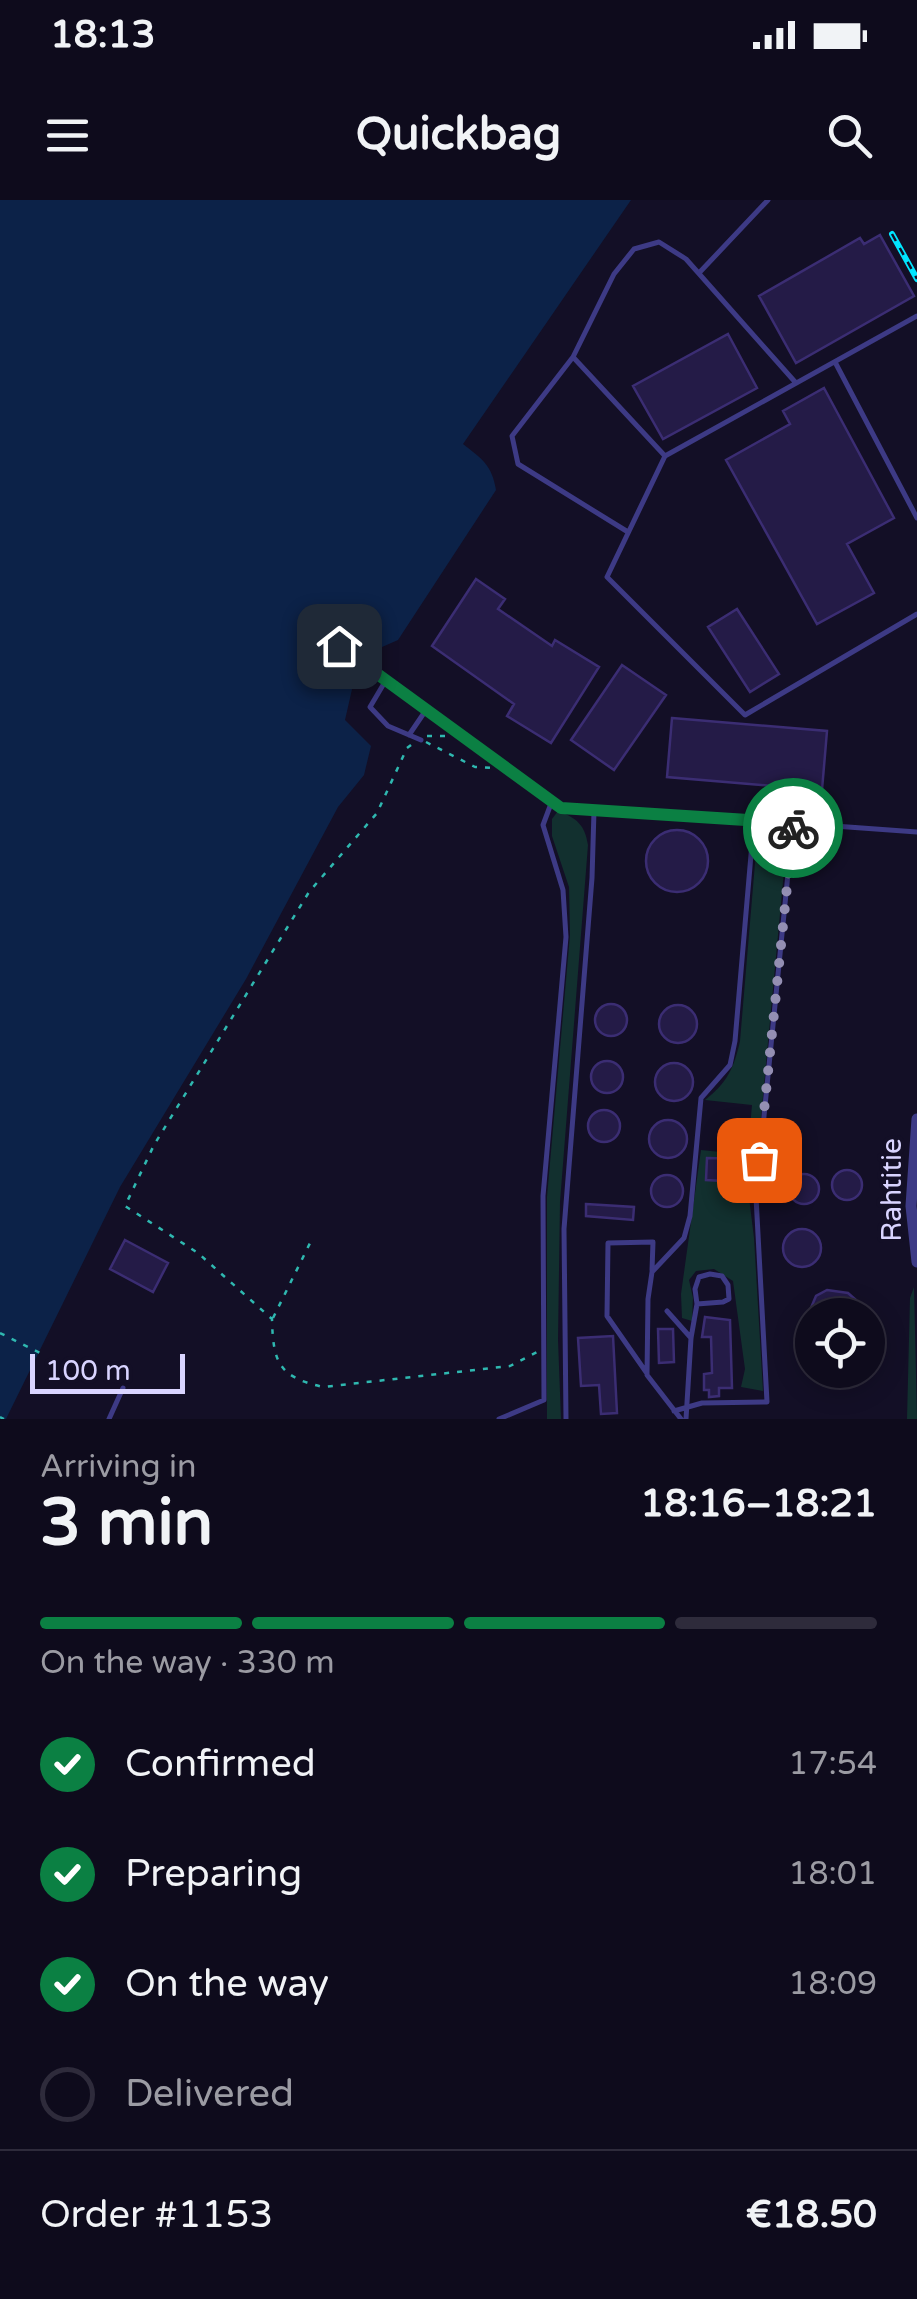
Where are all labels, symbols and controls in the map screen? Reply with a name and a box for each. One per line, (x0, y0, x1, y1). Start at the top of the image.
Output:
text: 18:13 (50, 12, 155, 58)
icon: menu (40, 108, 95, 163)
text: Quickbag (356, 108, 561, 162)
icon: search (822, 108, 877, 163)
pin (297, 604, 382, 689)
icon: home (312, 619, 367, 674)
courier (743, 778, 843, 878)
icon: bike (766, 801, 821, 856)
pin (717, 1118, 802, 1203)
icon: bag (732, 1133, 787, 1188)
street label: Rahtitie (875, 1138, 909, 1242)
map controls (795, 1298, 885, 1388)
button: locate (795, 1298, 885, 1388)
scale bar (30, 1349, 185, 1394)
text: 100 m (45, 1354, 131, 1388)
text: Arriving in (40, 1448, 197, 1486)
text: 18:16–18:21 (640, 1481, 877, 1527)
text: 3 min (40, 1484, 213, 1563)
text: On the way · 330 m (40, 1644, 335, 1682)
icon: check (40, 1737, 95, 1792)
text: Confirmed (125, 1741, 316, 1787)
text: 17:54 (788, 1745, 877, 1783)
icon: check (40, 1847, 95, 1902)
text: Preparing (125, 1851, 302, 1897)
text: 18:01 (788, 1855, 877, 1893)
icon: check (40, 1957, 95, 2012)
text: On the way (125, 1961, 329, 2007)
text: 18:09 (788, 1965, 877, 2003)
text: Delivered (125, 2071, 294, 2117)
text: Order #1153 (40, 2192, 273, 2238)
text: €18.50 (746, 2192, 877, 2238)

